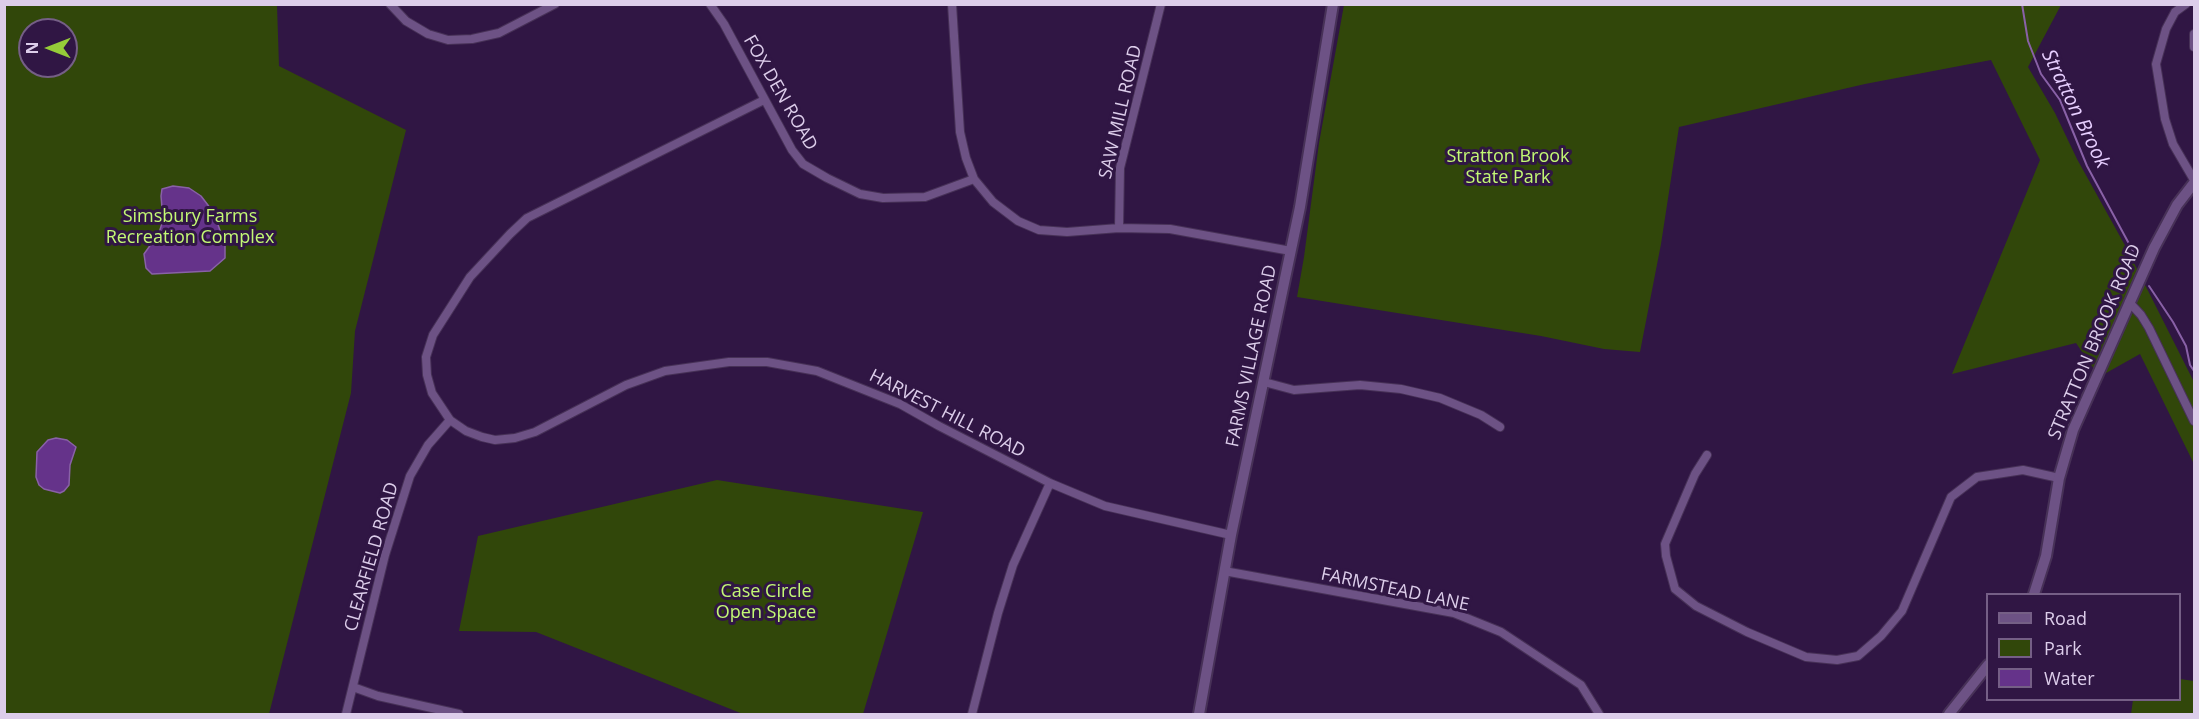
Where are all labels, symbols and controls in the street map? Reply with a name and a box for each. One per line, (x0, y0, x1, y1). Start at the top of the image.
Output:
north arrow (18, 18, 78, 78)
street label: FOX DEN ROAD (738, 32, 822, 154)
text: N (21, 42, 43, 55)
street label: SAW MILL ROAD (1095, 43, 1147, 181)
water label: Stratton Brook (2036, 46, 2114, 172)
park label: Stratton Brook State Park (1446, 146, 1570, 188)
park label: Simsbury Farms Recreation Complex (106, 206, 274, 248)
street label: STRATTON BROOK ROAD (2044, 241, 2146, 443)
street label: FARMS VILLAGE ROAD (1222, 263, 1282, 449)
street label: HARVEST HILL ROAD (865, 365, 1029, 463)
street label: CLEARFIELD ROAD (340, 480, 404, 634)
street label: FARMSTEAD LANE (1319, 564, 1471, 616)
park label: Case Circle Open Space (716, 581, 816, 624)
legend (1986, 593, 2181, 701)
text: Road (2044, 606, 2087, 630)
text: Park (2044, 636, 2082, 660)
text: Water (2044, 666, 2095, 690)

